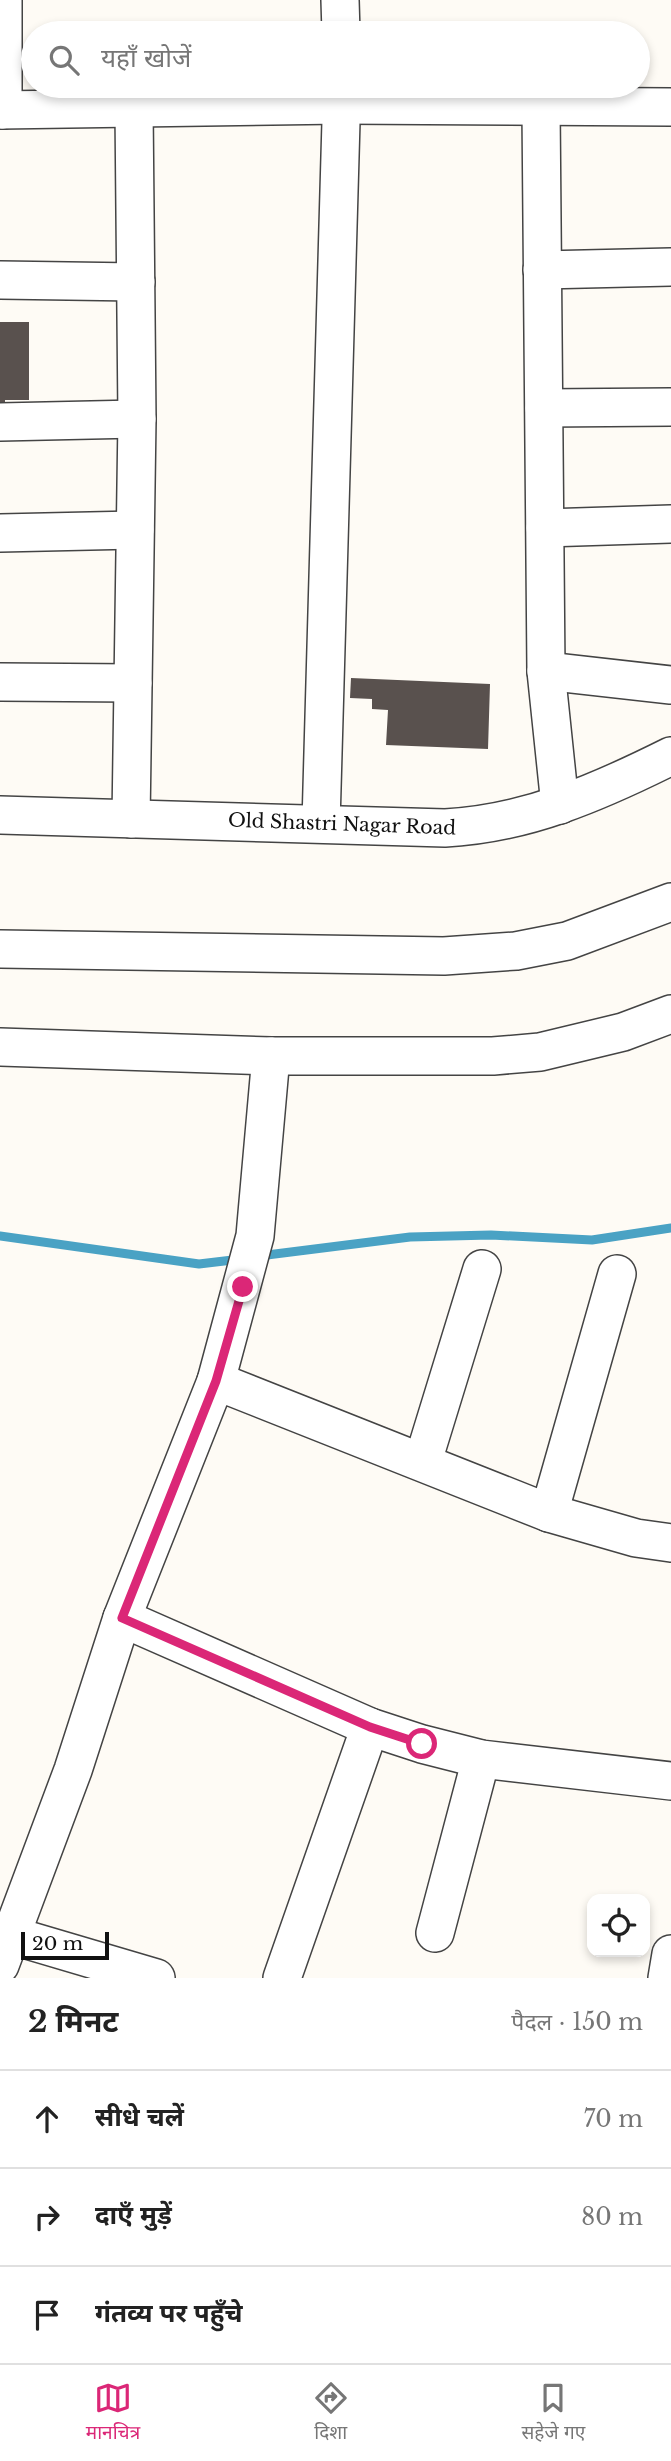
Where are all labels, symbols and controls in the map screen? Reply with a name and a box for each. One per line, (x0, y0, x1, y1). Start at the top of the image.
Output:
search box (21, 21, 650, 98)
icon: search (45, 41, 83, 79)
text: यहाँ खोजें (101, 42, 191, 74)
street label: Old Shastri Nagar Road (228, 809, 457, 839)
route end (227, 1271, 258, 1302)
route start (406, 1728, 437, 1759)
map controls (587, 1894, 650, 1957)
button: locate (587, 1894, 650, 1957)
scale bar (21, 1929, 108, 1961)
text: 20 m (32, 1932, 83, 1955)
text: 2 मिनट (28, 2003, 118, 2040)
text: पैदल · 150 m (511, 2008, 643, 2036)
icon: ahead (28, 2100, 66, 2138)
text: सीधे चलें (95, 2101, 184, 2133)
text: 70 m (584, 2105, 643, 2133)
icon: right (28, 2198, 66, 2236)
text: दाएँ मुड़ें (95, 2199, 172, 2231)
text: 80 m (581, 2203, 643, 2231)
icon: arrive (28, 2296, 66, 2334)
text: गंतव्य पर पहुँचे (95, 2297, 243, 2329)
tab: मानचित्र (86, 2379, 140, 2447)
tab: दिशा (312, 2379, 350, 2447)
tab: सहेजे गए (521, 2379, 585, 2447)

